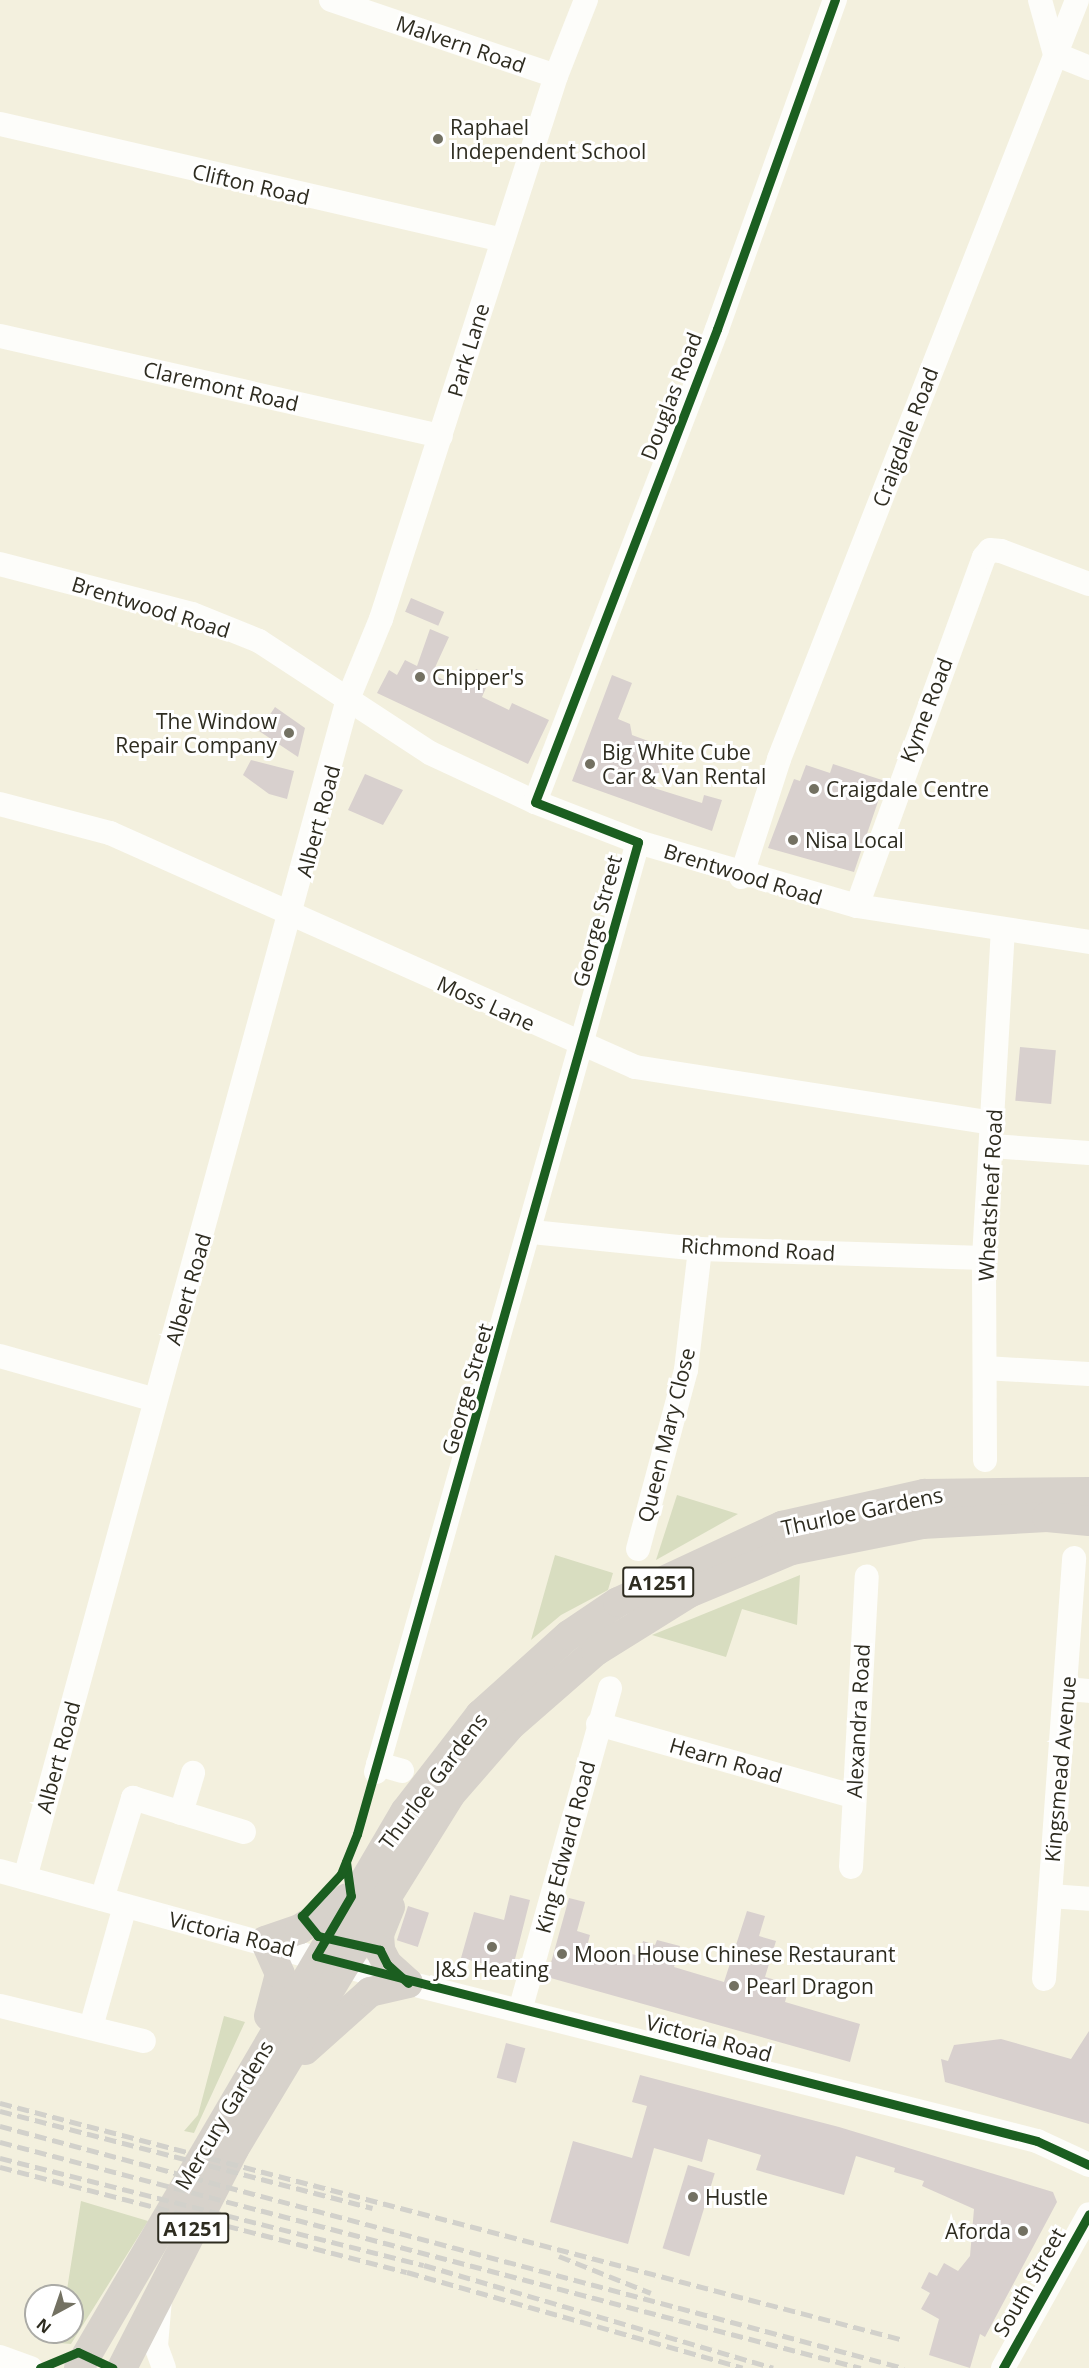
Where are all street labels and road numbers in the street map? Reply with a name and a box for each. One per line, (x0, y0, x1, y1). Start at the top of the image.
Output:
street label: Malvern Road (393, 10, 529, 78)
street label: Clifton Road (190, 158, 312, 210)
street label: Park Lane (442, 300, 494, 400)
street label: Douglas Road (635, 329, 707, 463)
street label: Claremont Road (141, 356, 301, 416)
street label: Craigdale Road (867, 364, 943, 510)
street label: Brentwood Road (69, 571, 233, 643)
street label: Kyme Road (894, 654, 958, 766)
street label: Albert Road (291, 762, 345, 880)
street label: Brentwood Road (661, 838, 825, 910)
street label: George Street (567, 852, 627, 990)
street label: Moss Lane (433, 970, 539, 1036)
street label: Wheatsheaf Road (973, 1108, 1007, 1282)
street label: Albert Road (160, 1230, 216, 1348)
street label: Richmond Road (680, 1232, 836, 1266)
street label: George Street (436, 1320, 498, 1458)
street label: Queen Mary Close (632, 1345, 700, 1525)
street label: Thurloe Gardens (779, 1482, 945, 1540)
road number: A1251 (622, 1565, 694, 1599)
street label: Alexandra Road (841, 1643, 875, 1799)
street label: Kingsmead Avenue (1039, 1675, 1081, 1863)
street label: Albert Road (31, 1698, 85, 1816)
street label: Thurloe Gardens (374, 1708, 492, 1854)
street label: Hearn Road (667, 1732, 785, 1788)
street label: King Edward Road (530, 1758, 600, 1936)
street label: Victoria Road (166, 1906, 298, 1962)
street label: Victoria Road (643, 2009, 775, 2067)
street label: Mercury Gardens (169, 2036, 279, 2194)
road number: A1251 (157, 2211, 229, 2245)
street label: South Street (988, 2223, 1070, 2341)

